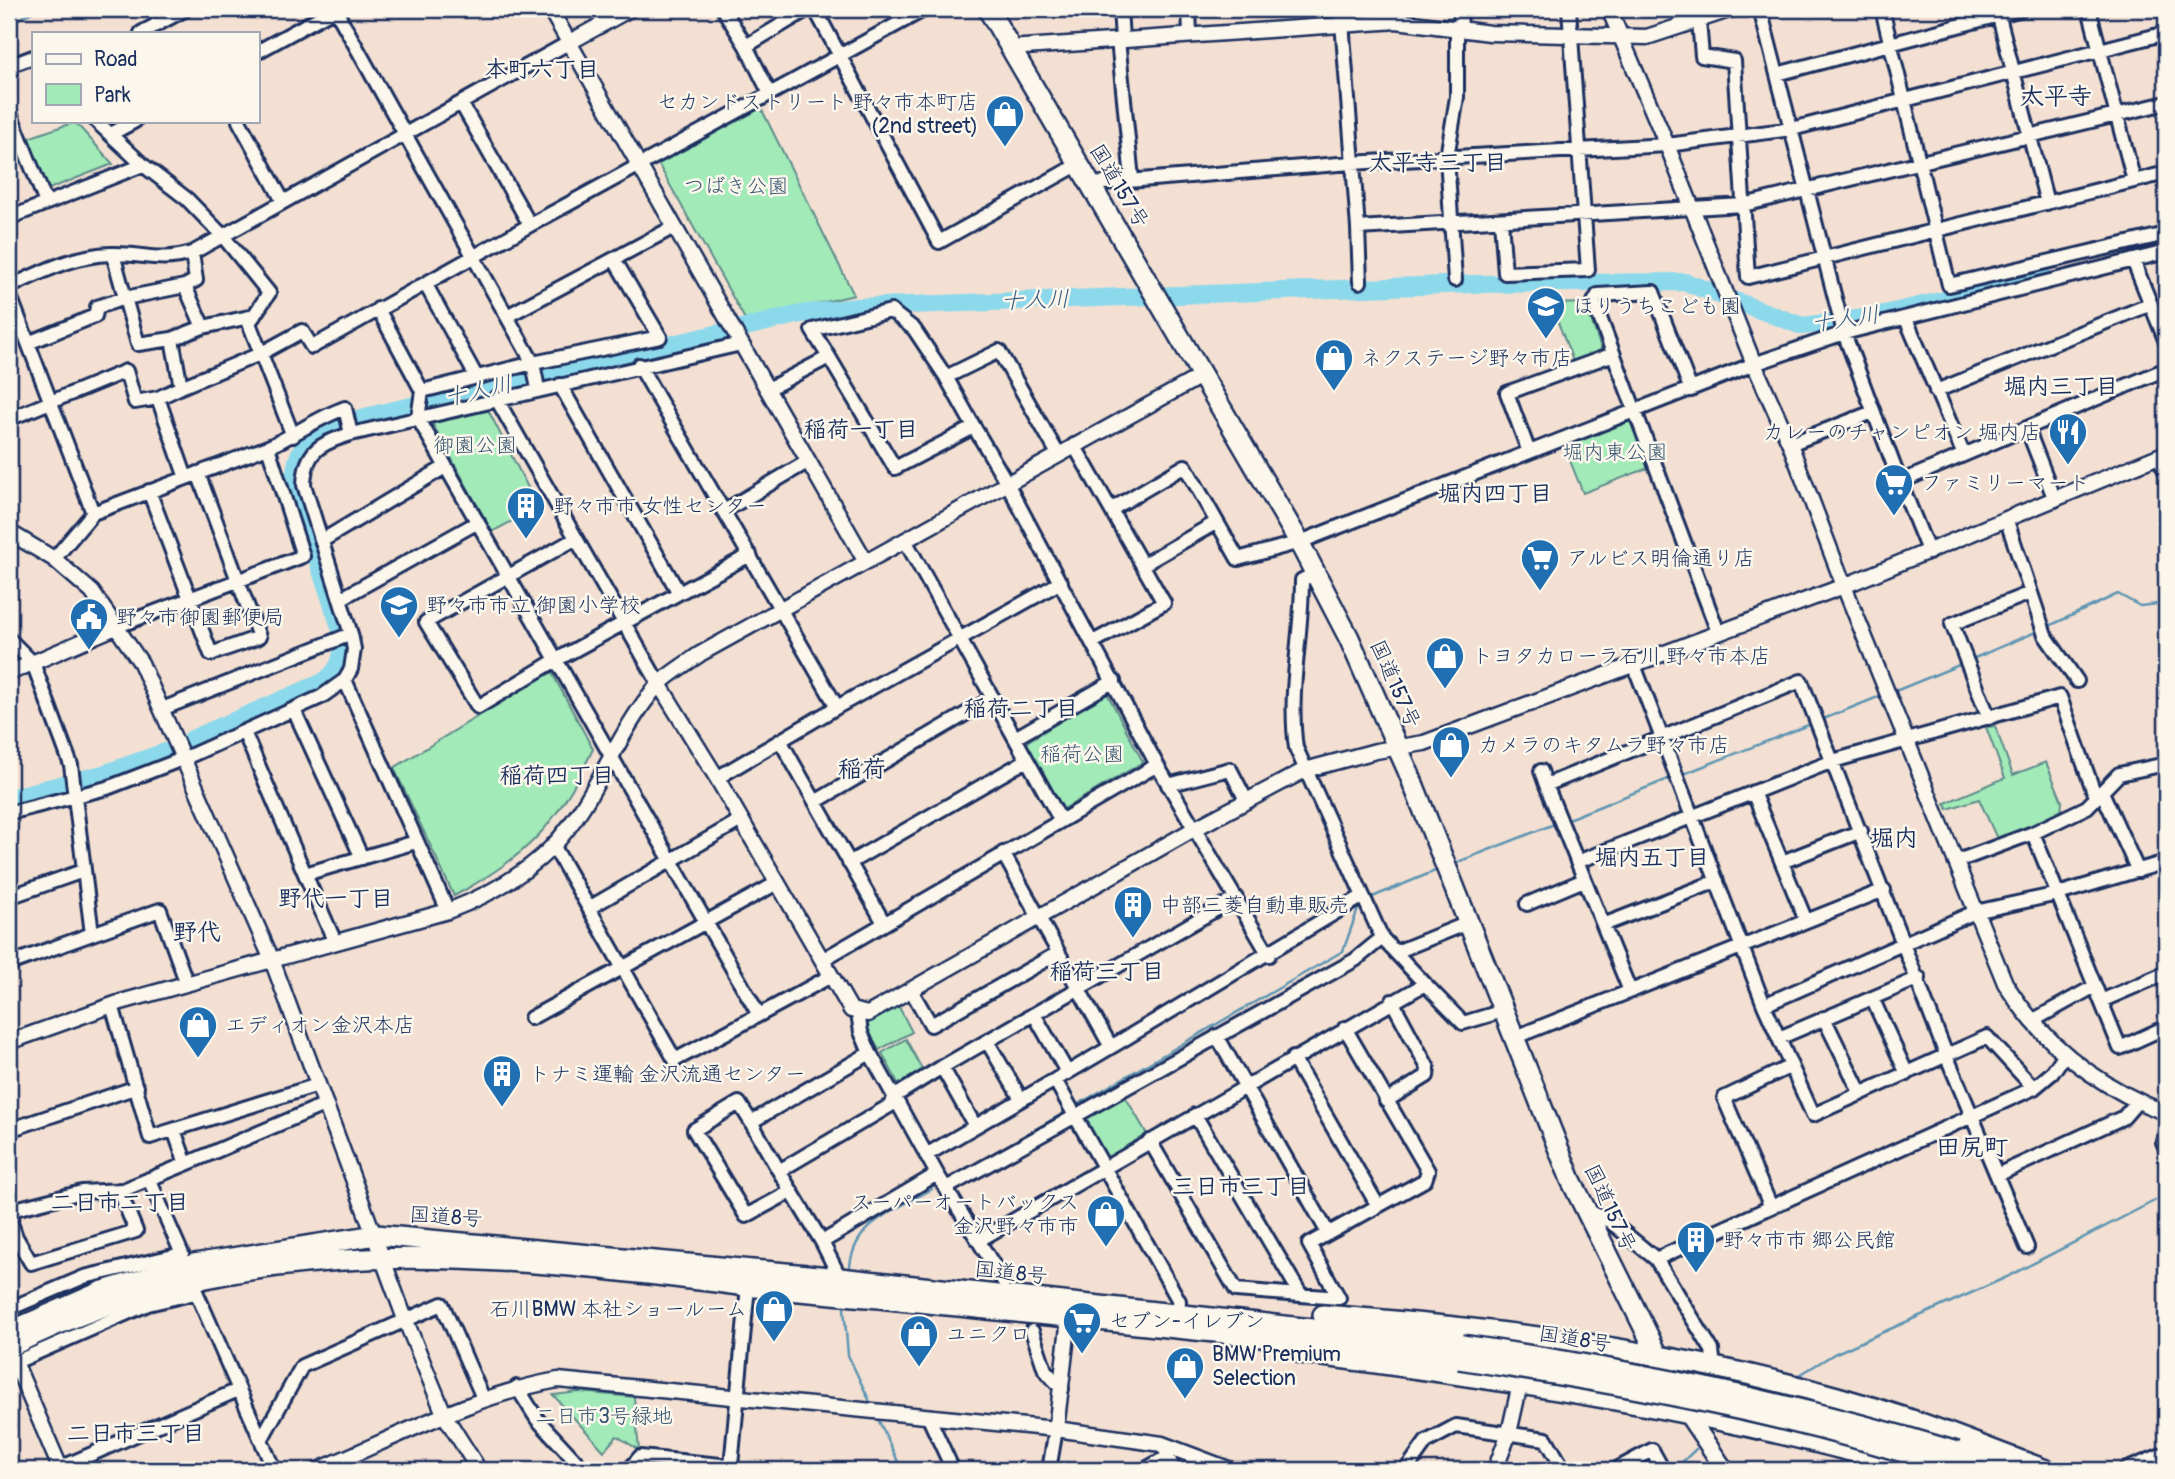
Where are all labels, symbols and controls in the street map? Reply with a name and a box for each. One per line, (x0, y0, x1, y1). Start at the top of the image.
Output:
legend (32, 32, 259, 122)
text: Road (94, 46, 138, 73)
district label: 本町六丁目 (485, 55, 600, 84)
text: Park (94, 82, 131, 109)
district label: 太平寺 (2020, 82, 2092, 111)
place label: セカンドストリート 野々市本町店 (2nd street) (657, 89, 978, 140)
shop icon: セカンドストリート 野々市本町店 (2nd street) (984, 93, 1026, 148)
street label: 国道157号 (1083, 139, 1155, 233)
district label: 太平寺三丁目 (1369, 148, 1507, 177)
park label: つばき公園 (684, 173, 789, 200)
water label: 十人川 (1000, 284, 1070, 316)
school or university icon: ほりうちこども園 (1525, 285, 1567, 340)
place label: ほりうちこども園 (1573, 293, 1741, 320)
water label: 十人川 (1809, 300, 1881, 338)
shop icon: ネクステージ野々市店 (1313, 337, 1355, 392)
place label: ネクステージ野々市店 (1361, 345, 1572, 372)
water label: 十人川 (441, 369, 515, 413)
district label: 堀内三丁目 (2004, 372, 2119, 401)
restaurant icon: カレーのチャンピオン 堀内店 (2047, 411, 2089, 466)
district label: 稲荷一丁目 (804, 415, 919, 444)
place label: カレーのチャンピオン 堀内店 (1763, 419, 2041, 446)
park label: 御園公園 (433, 432, 517, 459)
park label: 堀内東公園 (1563, 439, 1668, 466)
supermarket icon: ファミリーマート (1873, 462, 1915, 517)
place label: ファミリーマート (1921, 470, 2089, 497)
district label: 堀内四丁目 (1438, 479, 1553, 508)
building icon: 野々市市 女性センター (505, 485, 547, 540)
place label: 野々市市 女性センター (553, 493, 767, 520)
supermarket icon: アルビス明倫通り店 (1519, 537, 1561, 592)
place label: アルビス明倫通り店 (1567, 545, 1755, 572)
school or university icon: 野々市市立 御園小学校 (378, 584, 420, 639)
place label: 野々市市立 御園小学校 (426, 592, 641, 619)
public building icon: 野々市御園郵便局 (68, 596, 110, 651)
place label: 野々市御園郵便局 (116, 604, 284, 631)
shop icon: トヨタカローラ石川 野々市本店 (1424, 635, 1466, 690)
street label: 国道157号 (1364, 636, 1426, 732)
place label: トヨタカローラ石川 野々市本店 (1472, 643, 1771, 670)
district label: 稲荷二丁目 (964, 694, 1079, 723)
shop icon: カメラのキタムラ野々市店 (1430, 724, 1472, 779)
place label: カメラのキタムラ野々市店 (1478, 732, 1730, 759)
park label: 稲荷公園 (1040, 741, 1124, 768)
district label: 稲荷 (838, 755, 886, 784)
district label: 稲荷四丁目 (500, 761, 615, 790)
district label: 堀内 (1870, 824, 1918, 853)
district label: 堀内五丁目 (1595, 843, 1710, 872)
district label: 野代一丁目 (279, 884, 394, 913)
building icon: 中部三菱自動車販売 (1112, 884, 1154, 939)
place label: 中部三菱自動車販売 (1160, 892, 1349, 919)
district label: 野代 (173, 918, 221, 947)
district label: 稲荷三丁目 (1050, 957, 1165, 986)
shop icon: エディオン金沢本店 (177, 1004, 219, 1059)
place label: エディオン金沢本店 (225, 1012, 415, 1039)
building icon: トナミ運輸 金沢流通センター (481, 1053, 523, 1108)
place label: トナミ運輸 金沢流通センター (529, 1061, 806, 1088)
district label: 田尻町 (1936, 1133, 2008, 1162)
street label: 国道157号 (1578, 1160, 1642, 1256)
district label: 三日市三丁目 (1172, 1172, 1310, 1201)
district label: 二日市二丁目 (51, 1188, 189, 1217)
place label: スーパーオートバックス 金沢野々市市 (851, 1189, 1079, 1240)
shop icon: スーパーオートバックス 金沢野々市市 (1085, 1193, 1127, 1248)
street label: 国道8号 (408, 1201, 484, 1233)
building icon: 野々市市 郷公民館 (1675, 1219, 1717, 1274)
place label: 野々市市 郷公民館 (1723, 1227, 1896, 1254)
street label: 国道8号 (973, 1256, 1049, 1290)
shop icon: 石川BMW 本社ショールーム (753, 1288, 795, 1343)
place label: 石川BMW 本社ショールーム (490, 1296, 747, 1323)
supermarket icon: セブン-イレブン (1061, 1300, 1103, 1355)
place label: セブン-イレブン (1109, 1308, 1265, 1335)
shop icon: ユニクロ (898, 1313, 940, 1368)
street label: 国道8号 (1537, 1320, 1613, 1358)
place label: ユニクロ (946, 1321, 1030, 1348)
place label: BMW Premium Selection (1212, 1341, 1341, 1392)
shop icon: BMW Premium Selection (1164, 1345, 1206, 1400)
park label: 二日市3号緑地 (535, 1403, 673, 1430)
district label: 二日市三丁目 (67, 1419, 205, 1448)

